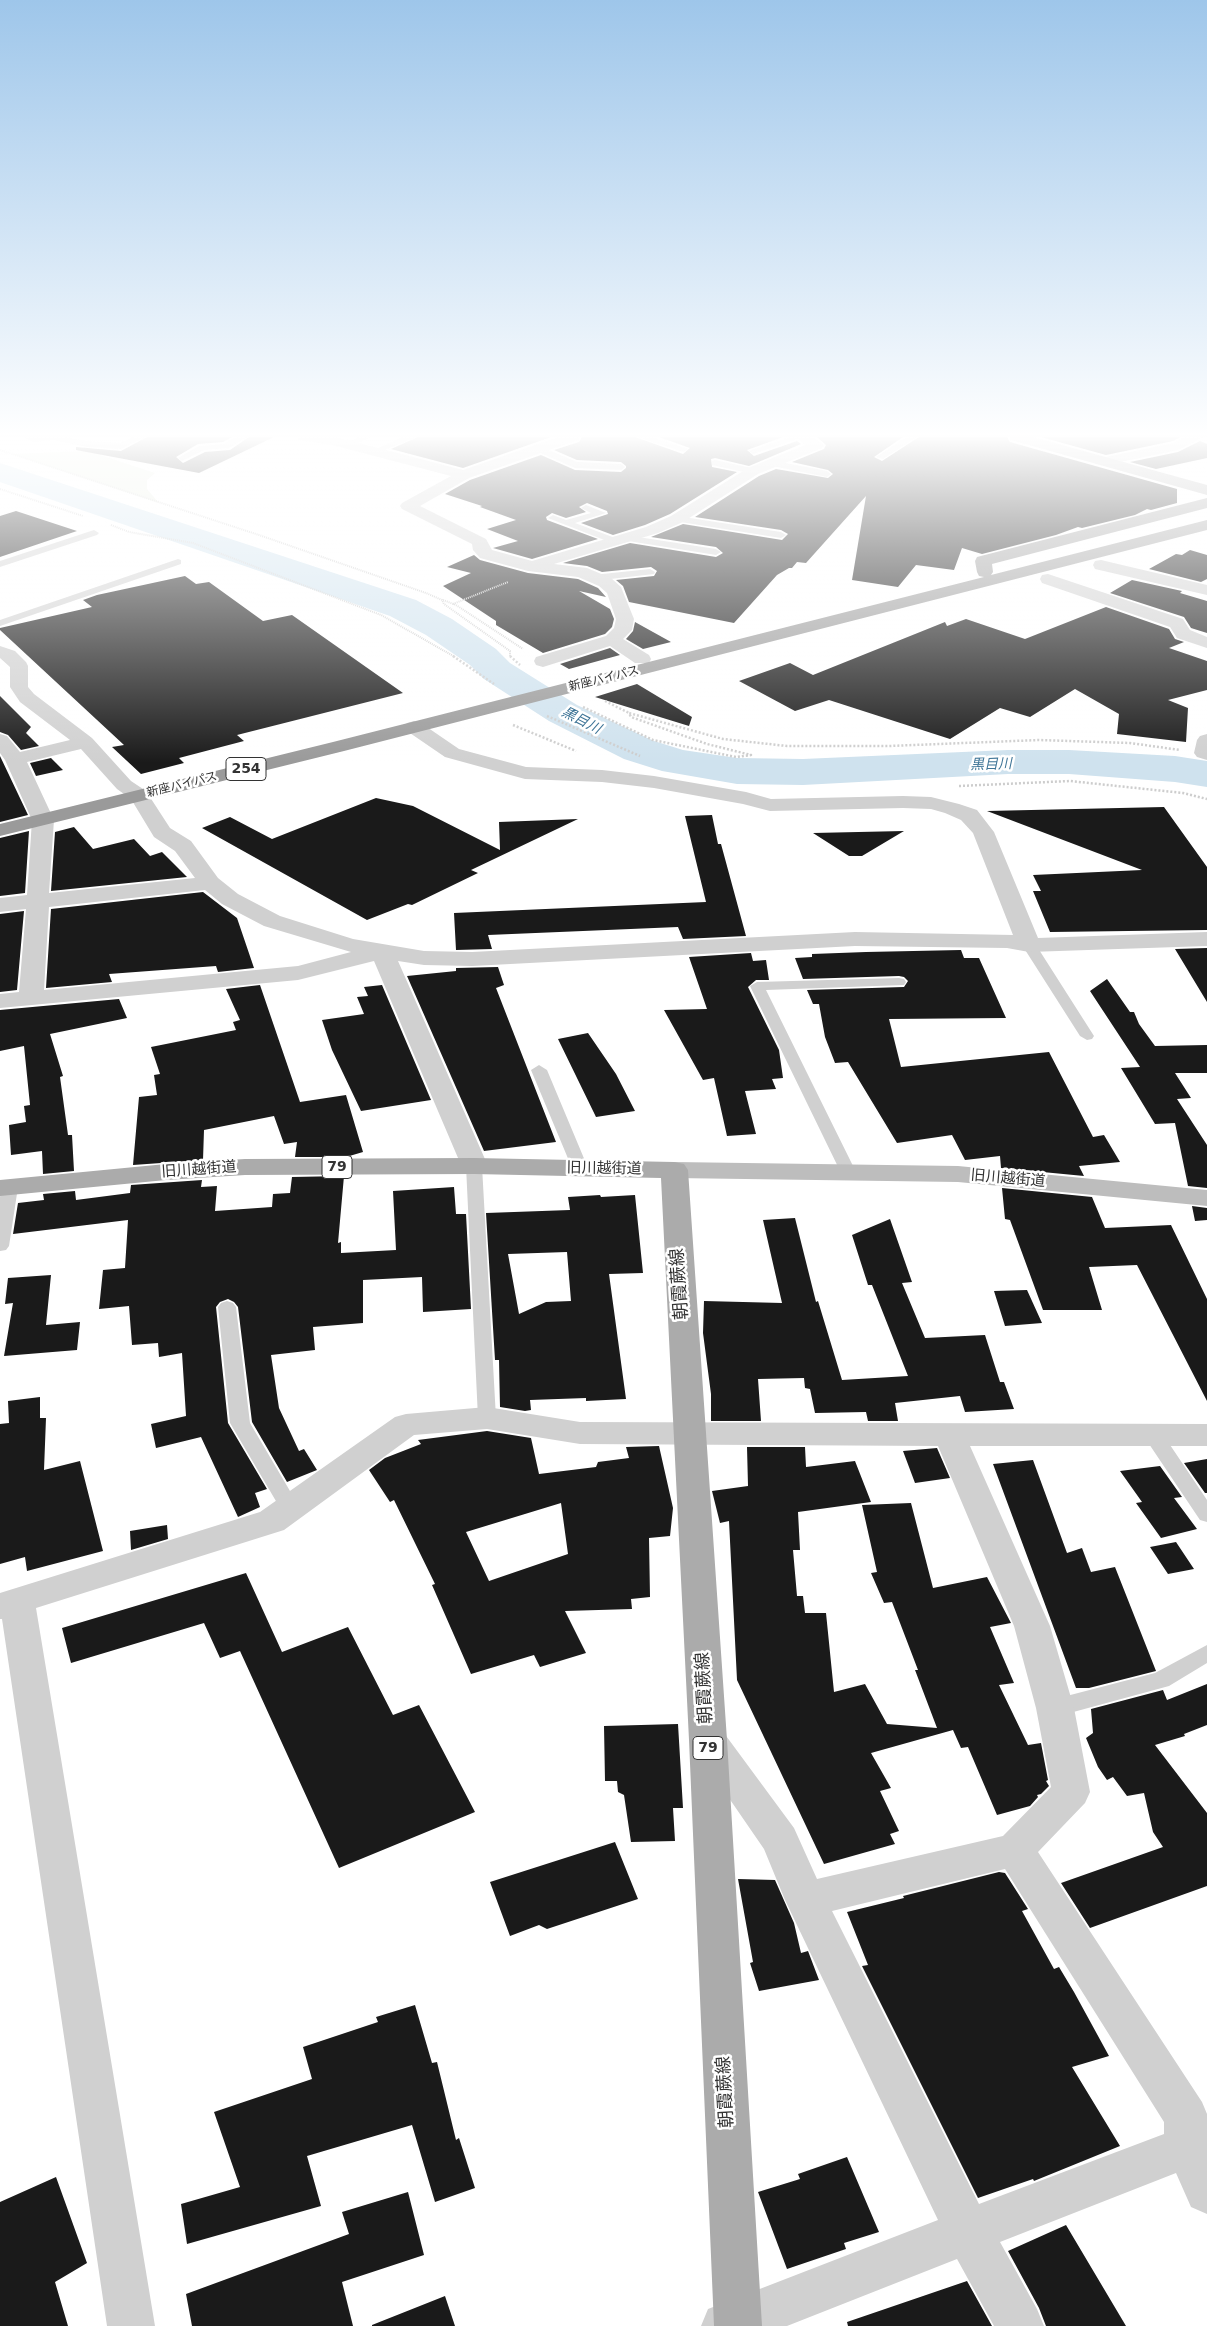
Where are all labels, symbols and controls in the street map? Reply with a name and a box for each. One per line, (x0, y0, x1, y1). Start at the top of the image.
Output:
street label: 新座バイパス (567, 663, 641, 695)
water label: 黒目川 (558, 704, 604, 738)
water label: 黒目川 (970, 756, 1012, 774)
road number: 254 (226, 758, 266, 781)
street label: 新座バイパス (145, 769, 219, 801)
road number: 79 (322, 1156, 352, 1178)
street label: 旧川越街道 (161, 1158, 237, 1182)
street label: 旧川越街道 (566, 1159, 642, 1179)
street label: 旧川越街道 (970, 1167, 1046, 1191)
street label: 朝霞蕨線 (667, 1247, 693, 1321)
street label: 朝霞蕨線 (692, 1651, 718, 1725)
road number: 79 (693, 1736, 723, 1760)
street label: 朝霞蕨線 (713, 2055, 739, 2129)

